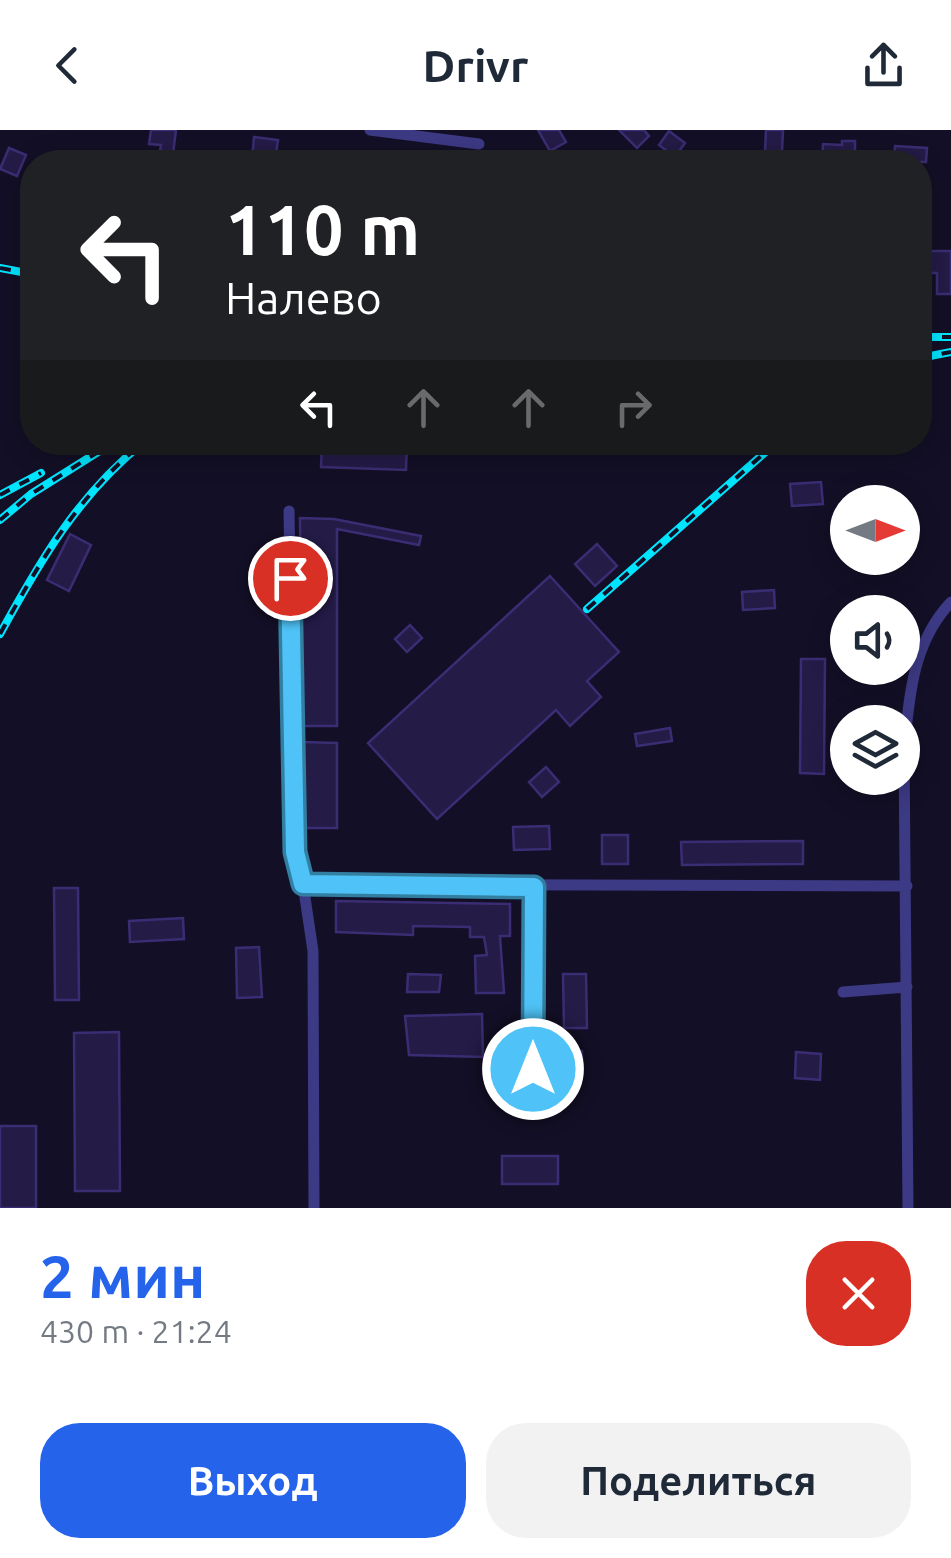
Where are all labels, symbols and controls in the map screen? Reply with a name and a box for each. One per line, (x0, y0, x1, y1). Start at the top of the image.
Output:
icon: back (40, 38, 95, 93)
icon: share (856, 38, 911, 93)
text: Drivr (423, 40, 528, 91)
icon: left (60, 190, 190, 320)
text: 110 m (225, 190, 420, 268)
text: Налево (225, 272, 382, 323)
icon: left (291, 380, 346, 435)
icon: ahead (396, 380, 451, 435)
icon: ahead (501, 380, 556, 435)
icon: right (606, 380, 661, 435)
north arrow (830, 485, 920, 575)
map controls (830, 485, 920, 795)
pin (248, 536, 333, 621)
icon: arrive (263, 551, 318, 606)
button: sound (830, 595, 920, 685)
button: layers (830, 705, 920, 795)
position arrow (481, 1017, 585, 1121)
button: close (806, 1241, 911, 1346)
text: 2 мин (40, 1242, 205, 1309)
text: 430 m · 21:24 (40, 1313, 232, 1349)
button: Выход (40, 1423, 466, 1538)
button: Поделиться (486, 1423, 911, 1538)

